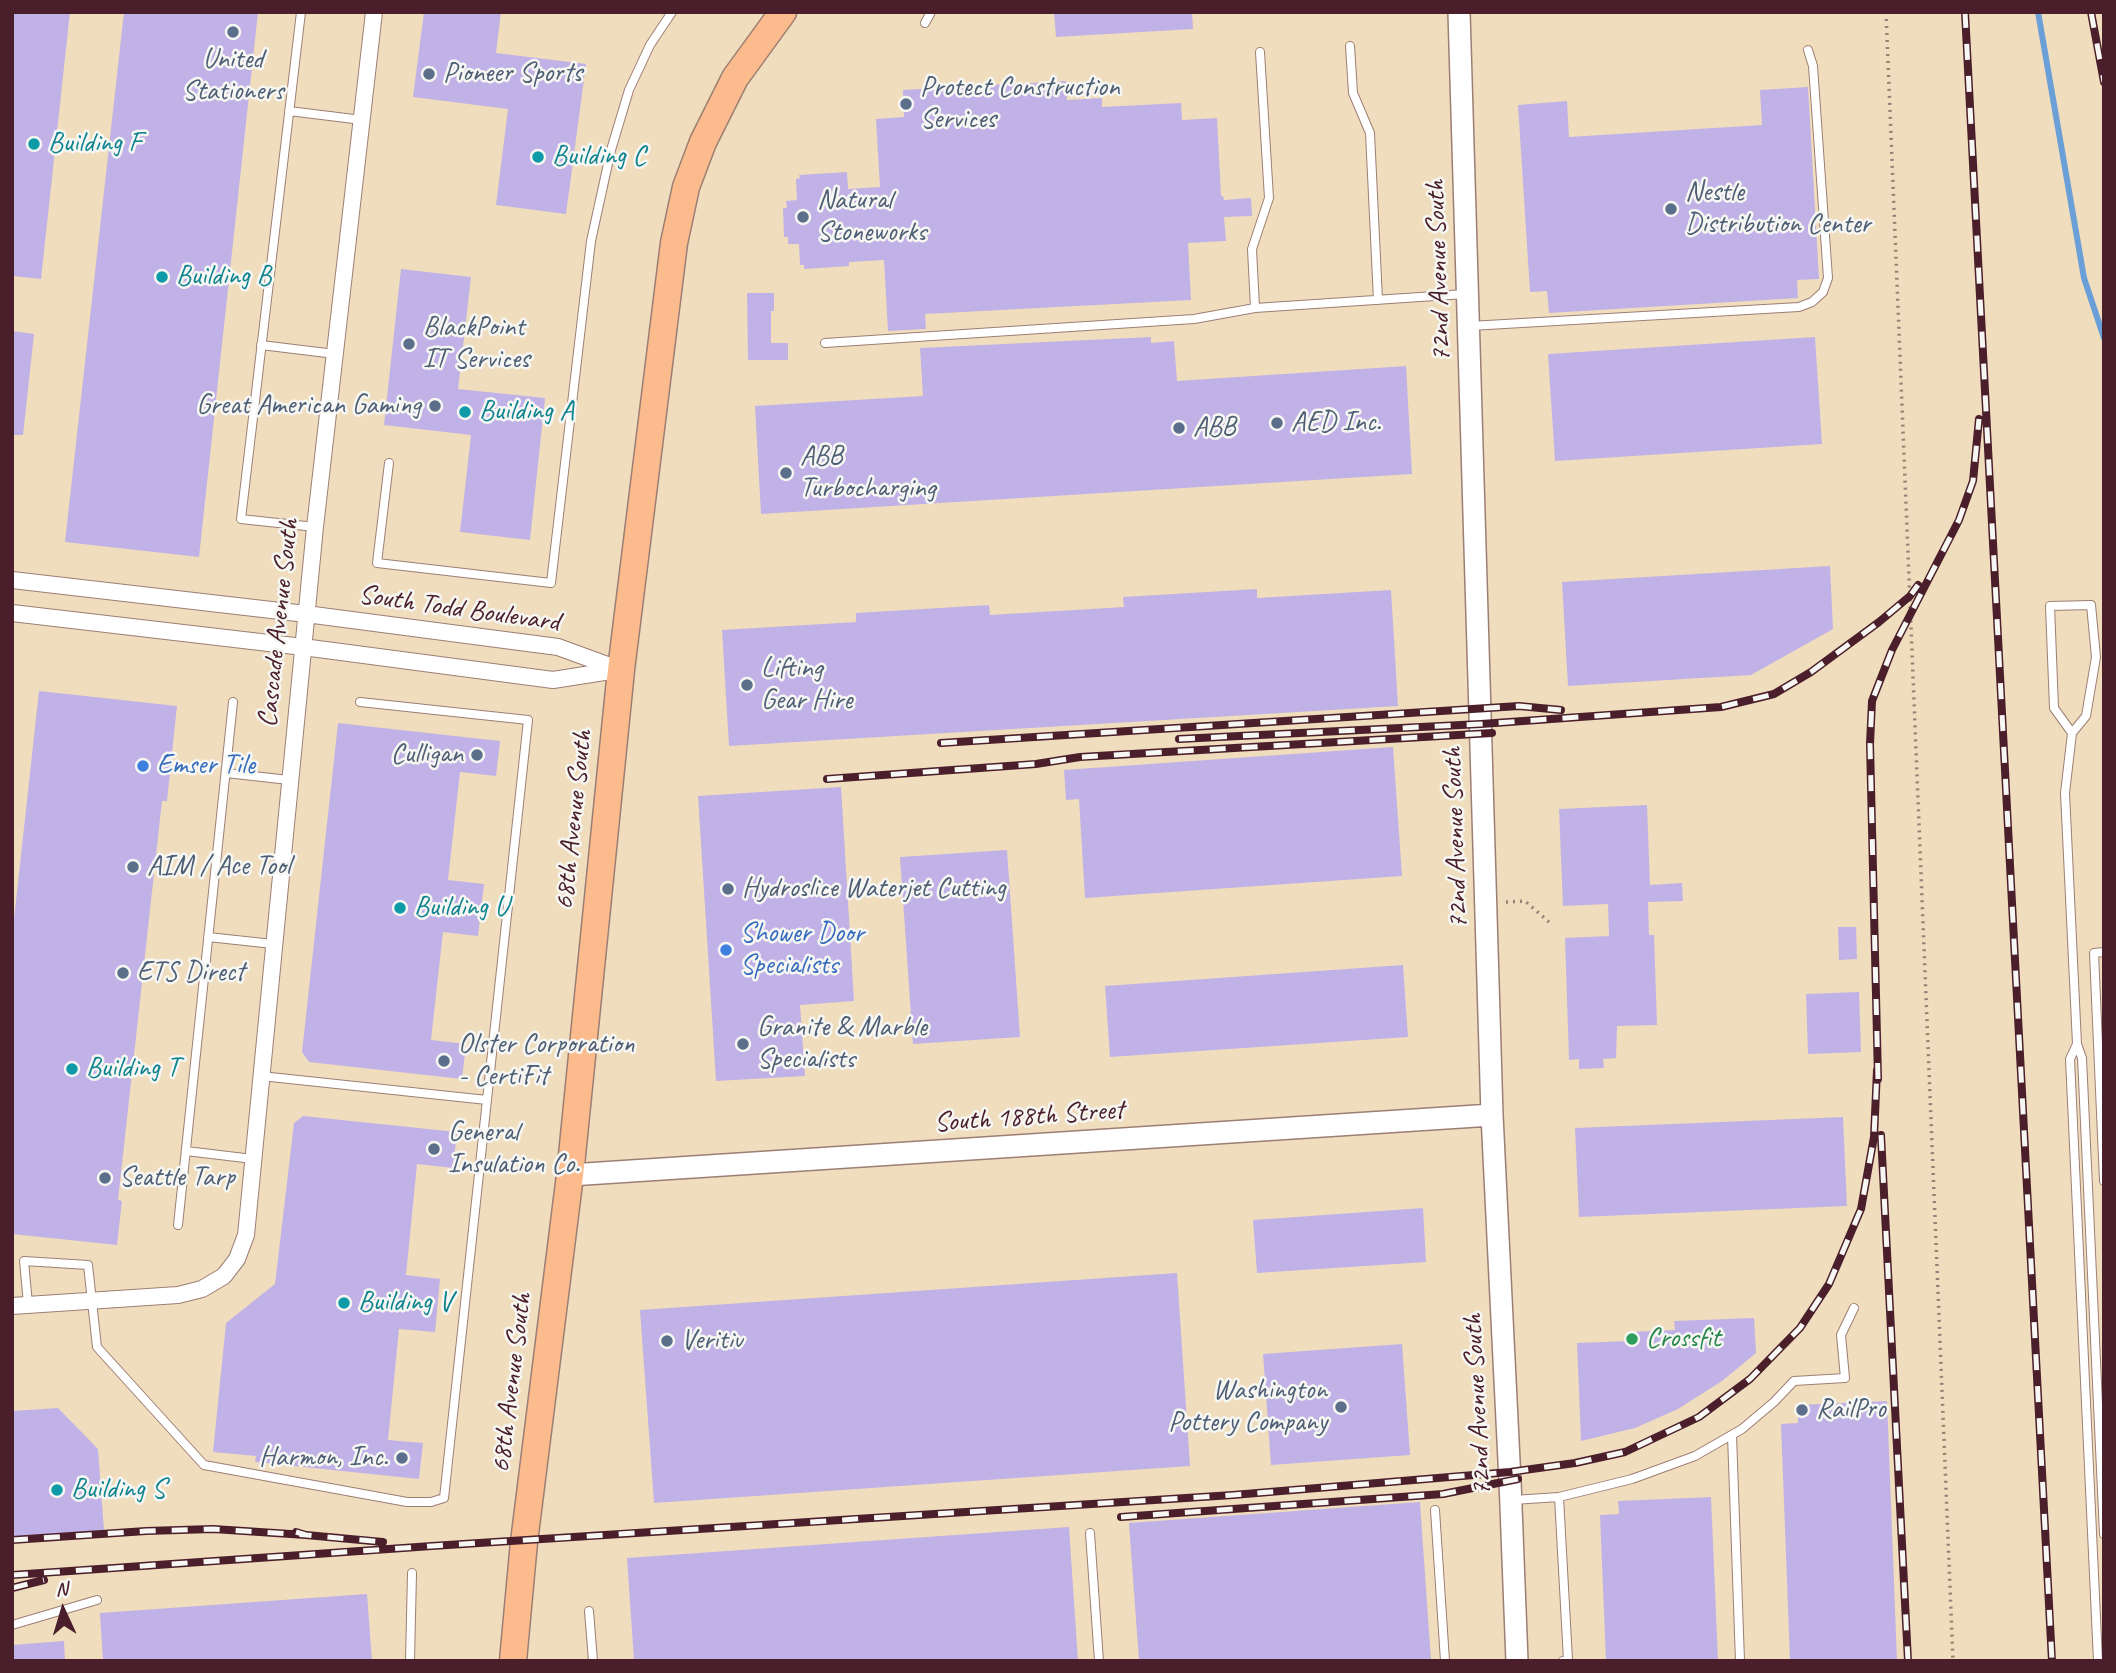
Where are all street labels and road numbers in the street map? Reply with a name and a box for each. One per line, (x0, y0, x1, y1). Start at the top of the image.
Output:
street label: 72nd Avenue South (1419, 179, 1459, 363)
street label: Cascade Avenue South (251, 517, 307, 729)
street label: South Todd Boulevard (356, 578, 562, 640)
street label: 68th Avenue South (548, 728, 600, 912)
street label: 72nd Avenue South (1436, 746, 1476, 930)
street label: South 188th Street (933, 1094, 1125, 1140)
street label: 68th Avenue South (484, 1291, 540, 1475)
street label: 72nd Avenue South (1456, 1313, 1500, 1497)

